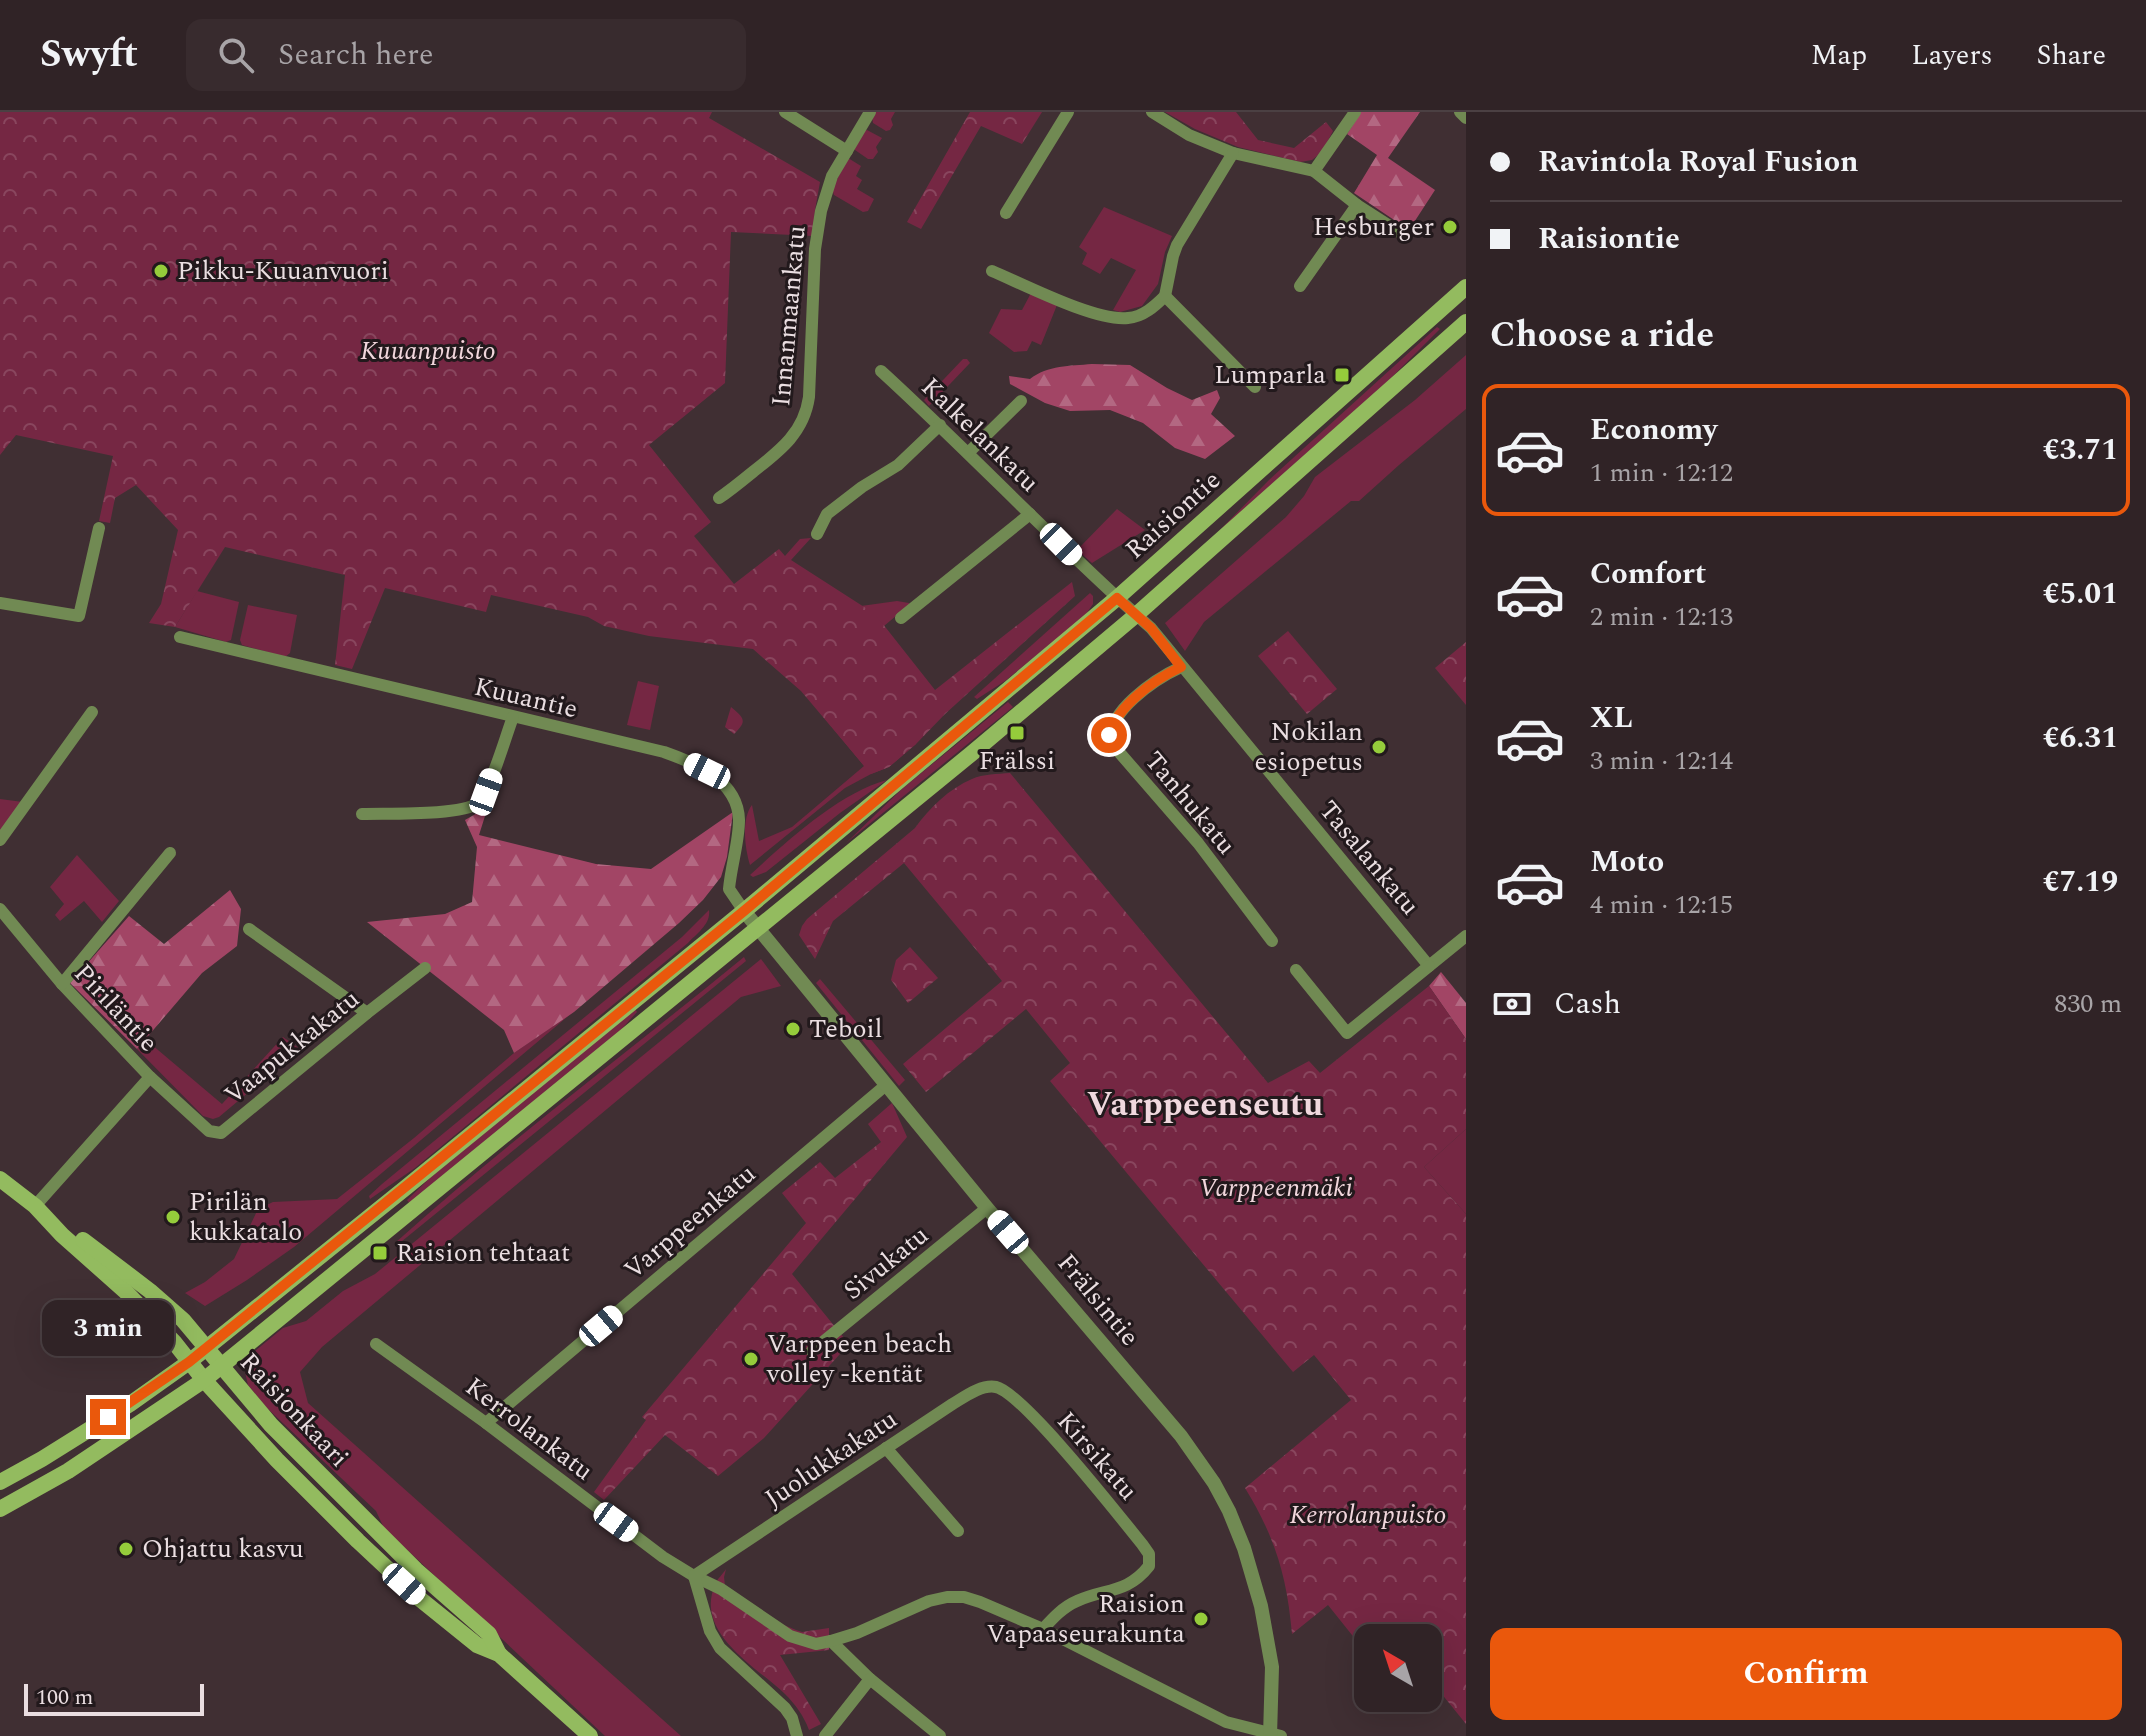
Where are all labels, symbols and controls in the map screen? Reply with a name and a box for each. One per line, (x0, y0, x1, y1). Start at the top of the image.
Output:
search box (186, 19, 746, 91)
text: Swyft (40, 26, 138, 84)
text: Search here (278, 32, 433, 78)
icon: search (214, 33, 258, 77)
text: Map (1811, 34, 1867, 77)
text: Layers (1911, 34, 1993, 77)
text: Share (2037, 34, 2106, 77)
text: Ravintola Royal Fusion (1538, 139, 1859, 185)
place label: Hesburger (1313, 207, 1434, 247)
text: Raisiontie (1538, 216, 1680, 262)
marker: Hesburger (1441, 218, 1459, 236)
street label: Innanmaankatu (761, 224, 817, 408)
place label: Pikku-Kuuanvuori (177, 251, 389, 291)
marker: Pikku-Kuuanvuori (152, 262, 170, 280)
text: Choose a ride (1490, 308, 1714, 363)
park label: Kuuanpuisto (360, 331, 496, 371)
place label: Lumparla (1214, 355, 1326, 395)
marker: Lumparla (1333, 366, 1351, 384)
street label: Kalkelankatu (912, 368, 1048, 502)
text: Economy (1590, 407, 1717, 453)
icon: car (1494, 414, 1566, 486)
text: €3.71 (2043, 427, 2118, 473)
text: 1 min · 12:12 (1590, 453, 1733, 493)
street label: Raisiontie (1116, 461, 1230, 569)
car (1036, 519, 1086, 569)
text: Comfort (1590, 551, 1706, 597)
icon: car (1494, 558, 1566, 630)
text: €5.01 (2043, 571, 2118, 617)
text: 2 min · 12:13 (1590, 597, 1733, 637)
street label: Kuuantie (470, 667, 582, 729)
text: XL (1590, 695, 1633, 741)
icon: car (1494, 702, 1566, 774)
place label: Nokilan esiopetus (1255, 712, 1363, 782)
text: €6.31 (2043, 715, 2118, 761)
route start (1091, 717, 1127, 753)
marker: Frälssi (1008, 724, 1026, 742)
marker: Nokilan esiopetus (1370, 738, 1388, 756)
place label: Frälssi (979, 741, 1055, 781)
text: 3 min · 12:14 (1590, 741, 1733, 781)
street label: Tanhukatu (1135, 742, 1245, 864)
car (680, 750, 734, 792)
car (467, 765, 505, 819)
street label: Tasalankatu (1309, 792, 1429, 924)
text: Moto (1590, 839, 1664, 885)
icon: car (1494, 846, 1566, 918)
text: €7.19 (2043, 859, 2118, 905)
text: 4 min · 12:15 (1590, 885, 1733, 925)
street label: Piriläntie (64, 955, 168, 1061)
street label: Vaapukkakatu (216, 980, 368, 1114)
text: Cash (1554, 981, 1621, 1027)
icon: cash (1490, 982, 1534, 1026)
text: 830 m (2054, 984, 2122, 1024)
place label: Teboil (809, 1009, 882, 1049)
marker: Teboil (784, 1020, 802, 1038)
district label: Varppeenseutu (1087, 1079, 1323, 1131)
street label: Varppeenkatu (615, 1155, 765, 1289)
park label: Varppeenmäki (1199, 1168, 1353, 1208)
place label: Pirilän kukkatalo (189, 1182, 302, 1252)
car (983, 1206, 1033, 1258)
marker: Pirilän kukkatalo (164, 1208, 182, 1226)
street label: Sivukatu (835, 1216, 937, 1310)
place label: Raision tehtaat (396, 1233, 570, 1273)
marker: Raision tehtaat (371, 1244, 389, 1262)
street label: Frälsintie (1047, 1245, 1149, 1355)
callout: 3 min (42, 1301, 174, 1357)
car (575, 1301, 627, 1351)
text: 3 min (73, 1308, 143, 1348)
place label: Varppeen beach volley -kentät (766, 1324, 952, 1394)
street label: Raisionkaari (230, 1343, 358, 1477)
marker: Varppeen beach volley -kentät (742, 1350, 760, 1368)
street label: Kerrolankatu (456, 1367, 602, 1491)
route end (90, 1399, 126, 1435)
street label: Juolukkakatu (757, 1400, 905, 1518)
street label: Kirsikatu (1047, 1403, 1147, 1509)
park label: Kerrolanpuisto (1290, 1495, 1446, 1535)
car (590, 1498, 642, 1546)
place label: Ohjattu kasvu (142, 1529, 304, 1569)
marker: Ohjattu kasvu (117, 1540, 135, 1558)
car (378, 1559, 430, 1609)
place label: Raision Vapaaseurakunta (987, 1584, 1185, 1654)
marker: Raision Vapaaseurakunta (1192, 1610, 1210, 1628)
north arrow (1354, 1624, 1442, 1712)
map controls (1354, 1624, 1442, 1712)
button: Confirm (1490, 1628, 2122, 1720)
scale bar (24, 1680, 204, 1716)
text: 100 m (36, 1681, 93, 1714)

